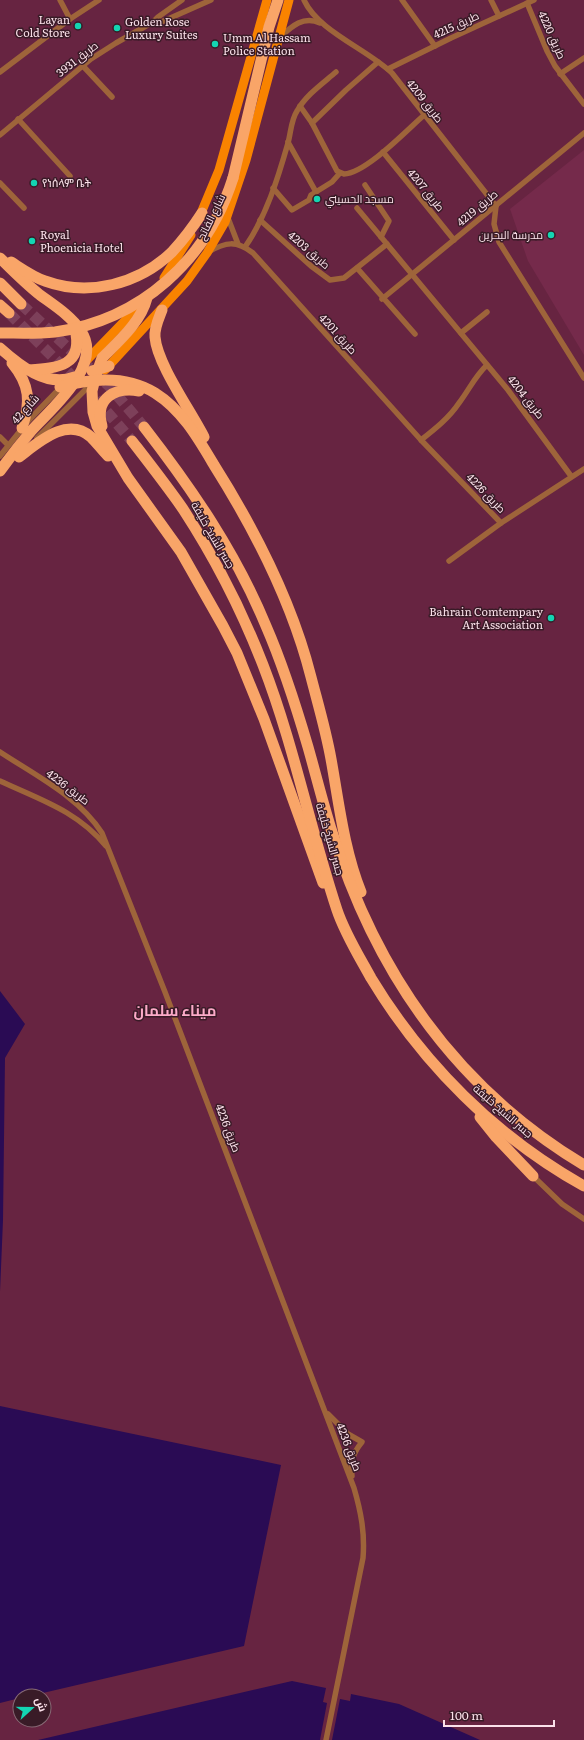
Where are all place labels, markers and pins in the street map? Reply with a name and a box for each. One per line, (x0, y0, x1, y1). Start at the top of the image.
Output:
place label: Layan Cold Store (16, 11, 70, 40)
place label: Golden Rose Luxury Suites (125, 13, 197, 42)
marker: Layan Cold Store (73, 21, 83, 31)
marker: Golden Rose Luxury Suites (112, 23, 122, 33)
place label: Umm Al Hassam Police Station (223, 29, 311, 58)
marker: Umm Al Hassam Police Station (210, 39, 220, 49)
place label: የነሰላም ቤት (42, 174, 92, 190)
marker: የነሰላም ቤት (29, 178, 39, 188)
place label: مسجد الحسيني (325, 190, 394, 208)
marker: مسجد الحسيني (312, 194, 322, 204)
place label: Royal Phoenicia Hotel (40, 226, 123, 255)
place label: مدرسة البحرين (479, 226, 543, 242)
marker: مدرسة البحرين (546, 230, 556, 240)
marker: Royal Phoenicia Hotel (27, 236, 37, 246)
place label: Bahrain Comtempary Art Association (429, 603, 544, 632)
marker: Bahrain Comtempary Art Association (546, 613, 556, 623)

